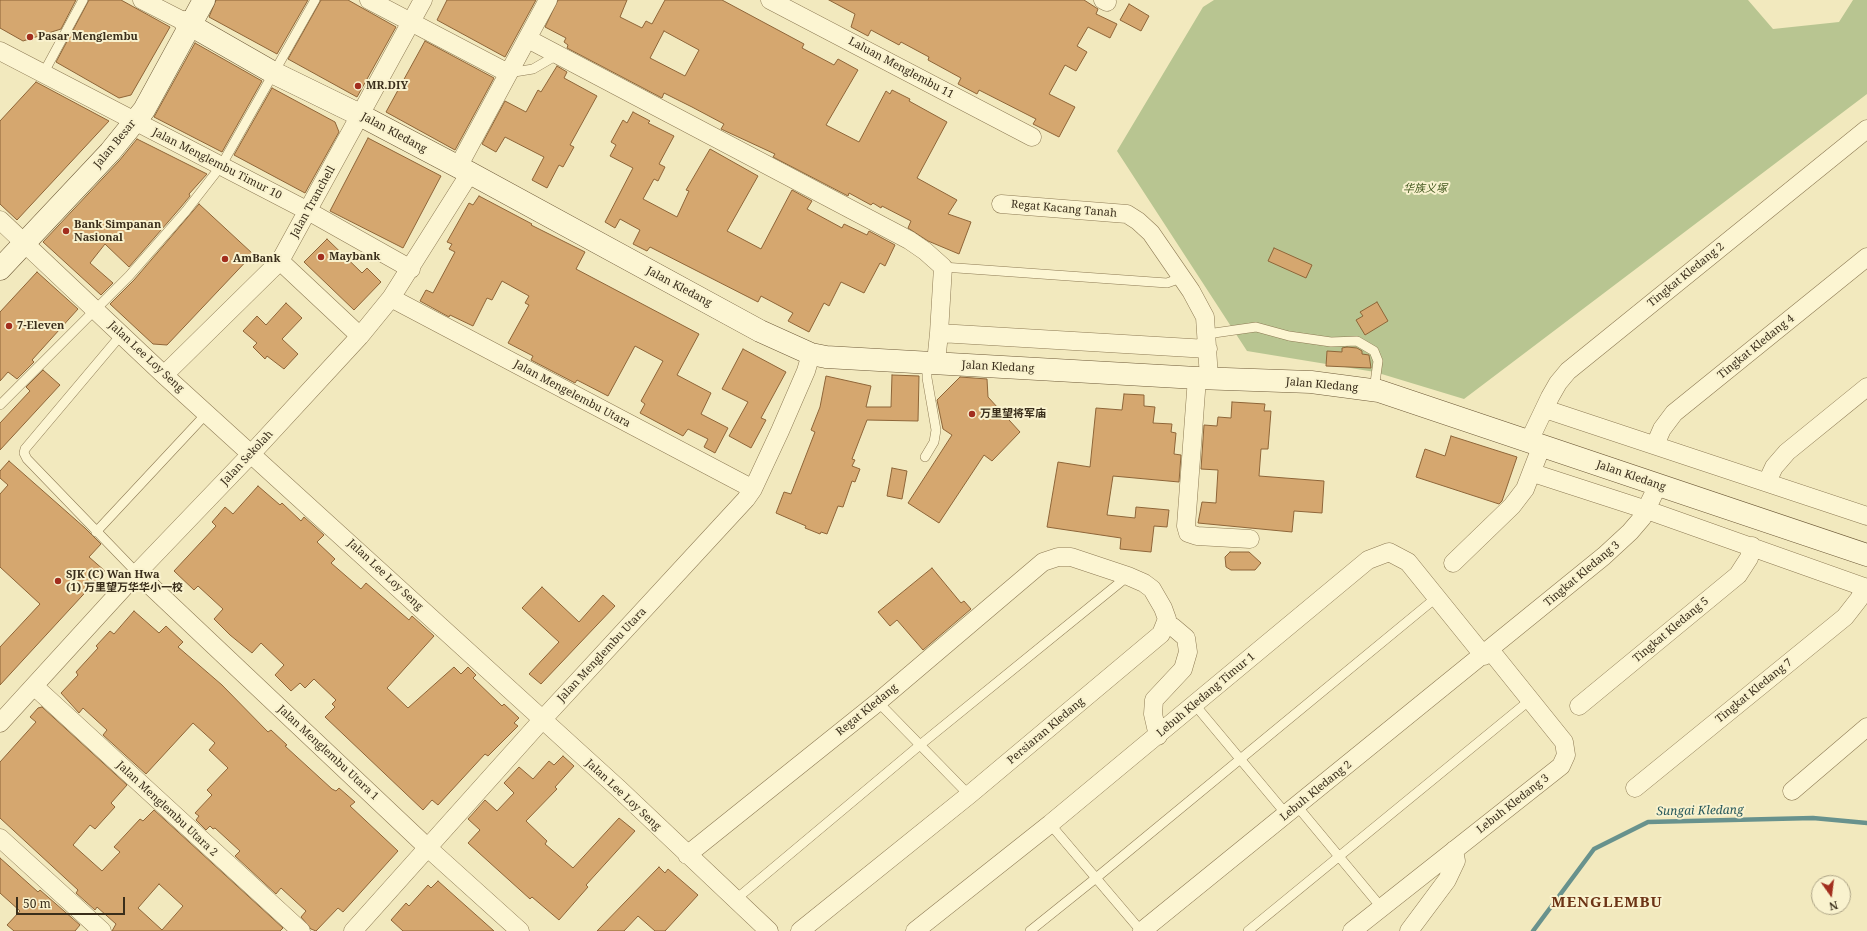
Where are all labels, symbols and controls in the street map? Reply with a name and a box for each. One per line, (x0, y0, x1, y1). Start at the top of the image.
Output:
place label: Pasar Menglembu (38, 30, 138, 44)
marker: Pasar Menglembu (25, 32, 35, 42)
street label: Laluan Menglembu 11 (846, 35, 956, 101)
place label: MR.DIY (366, 79, 408, 93)
marker: MR.DIY (353, 81, 363, 91)
street label: Jalan Kledang (359, 110, 429, 156)
street label: Jalan Besar (91, 117, 139, 171)
street label: Jalan Menglembu Timur 10 (150, 126, 284, 202)
street label: Jalan Tranchell (288, 164, 338, 240)
park label: 华族义塚 (1403, 182, 1447, 196)
street label: Regat Kacang Tanah (1011, 198, 1117, 220)
place label: Bank Simpanan Nasional (74, 218, 161, 244)
marker: Bank Simpanan Nasional (61, 226, 71, 236)
street label: Tingkat Kledang 2 (1645, 240, 1727, 310)
place label: Maybank (329, 250, 380, 264)
place label: AmBank (233, 252, 280, 266)
marker: Maybank (316, 252, 326, 262)
marker: AmBank (220, 254, 230, 264)
street label: Jalan Kledang (644, 264, 714, 310)
street label: Tingkat Kledang 4 (1715, 312, 1797, 382)
place label: 7-Eleven (17, 319, 64, 333)
street label: Jalan Lee Loy Seng (106, 319, 186, 395)
marker: 7-Eleven (4, 321, 14, 331)
street label: Jalan Mengelembu Utara (511, 358, 633, 430)
street label: Jalan Kledang (961, 359, 1035, 375)
street label: Jalan Kledang (1285, 375, 1359, 395)
place label: 万里望将军庙 (980, 407, 1046, 421)
marker: 万里望将军庙 (967, 409, 977, 419)
street label: Jalan Sekolah (218, 428, 276, 488)
street label: Jalan Kledang (1595, 458, 1667, 494)
street label: Jalan Lee Loy Seng (345, 537, 425, 613)
street label: Tingkat Kledang 3 (1542, 539, 1622, 609)
place label: SJK (C) Wan Hwa (1) 万里望万华华小一校 (66, 568, 183, 594)
marker: SJK (C) Wan Hwa (1) 万里望万华华小一校 (53, 576, 63, 586)
street label: Tingkat Kledang 5 (1631, 595, 1711, 665)
street label: Jalan Menglembu Utara (555, 605, 649, 705)
street label: Lebuh Kledang Timur 1 (1154, 650, 1258, 740)
street label: Tingkat Kledang 7 (1713, 656, 1795, 726)
street label: Regat Kledang (834, 681, 900, 739)
street label: Persiaran Kledang (1005, 695, 1087, 767)
street label: Jalan Menglembu Utara 1 (275, 703, 381, 803)
street label: Jalan Lee Loy Seng (583, 757, 663, 833)
street label: Lebuh Kledang 2 (1278, 758, 1354, 824)
street label: Jalan Menglembu Utara 2 (114, 759, 220, 859)
street label: Lebuh Kledang 3 (1474, 772, 1552, 836)
water label: Sungai Kledang (1656, 803, 1744, 819)
north arrow (1811, 875, 1851, 915)
scale bar (18, 889, 127, 915)
district label: MENGLEMBU (1551, 894, 1663, 912)
text: 50 m (23, 895, 51, 912)
text: N (1828, 898, 1840, 914)

